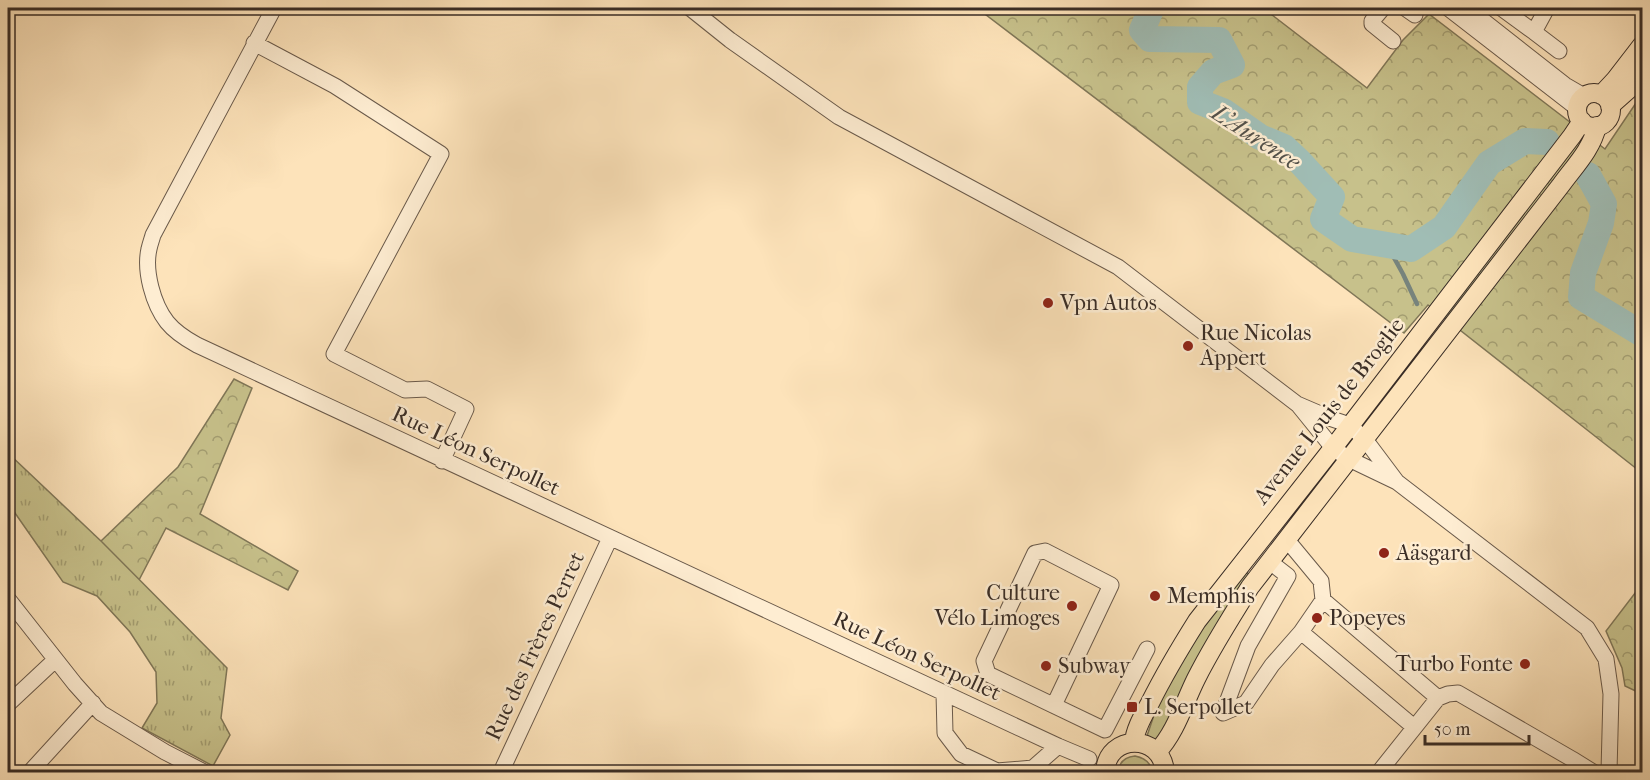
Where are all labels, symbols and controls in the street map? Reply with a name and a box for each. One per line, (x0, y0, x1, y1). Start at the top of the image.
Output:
water label: L'Aurence (1205, 97, 1307, 177)
place label: Vpn Autos (1059, 290, 1157, 316)
marker: Vpn Autos (1041, 296, 1055, 310)
street label: Avenue Louis de Broglie (1248, 313, 1410, 510)
place label: Rue Nicolas Appert (1199, 320, 1311, 371)
marker: Rue Nicolas Appert (1181, 339, 1195, 353)
street label: Rue Léon Serpollet (388, 401, 564, 501)
place label: Aäsgard (1395, 540, 1473, 566)
marker: Aäsgard (1377, 546, 1391, 560)
street label: Rue des Frères Perret (480, 547, 590, 744)
place label: Culture Vélo Limoges (933, 580, 1060, 631)
place label: Memphis (1167, 583, 1255, 609)
marker: Memphis (1148, 589, 1162, 603)
marker: Culture Vélo Limoges (1065, 599, 1079, 613)
place label: Popeyes (1329, 605, 1406, 631)
street label: Rue Léon Serpollet (829, 606, 1005, 706)
marker: Popeyes (1310, 611, 1324, 625)
place label: Turbo Fonte (1395, 651, 1513, 677)
place label: Subway (1058, 653, 1132, 679)
marker: Turbo Fonte (1518, 657, 1532, 671)
marker: Subway (1039, 659, 1053, 673)
place label: L. Serpollet (1144, 694, 1252, 720)
marker: L. Serpollet (1125, 700, 1139, 714)
scale bar (1425, 708, 1528, 746)
text: 50 m (1434, 719, 1471, 740)

